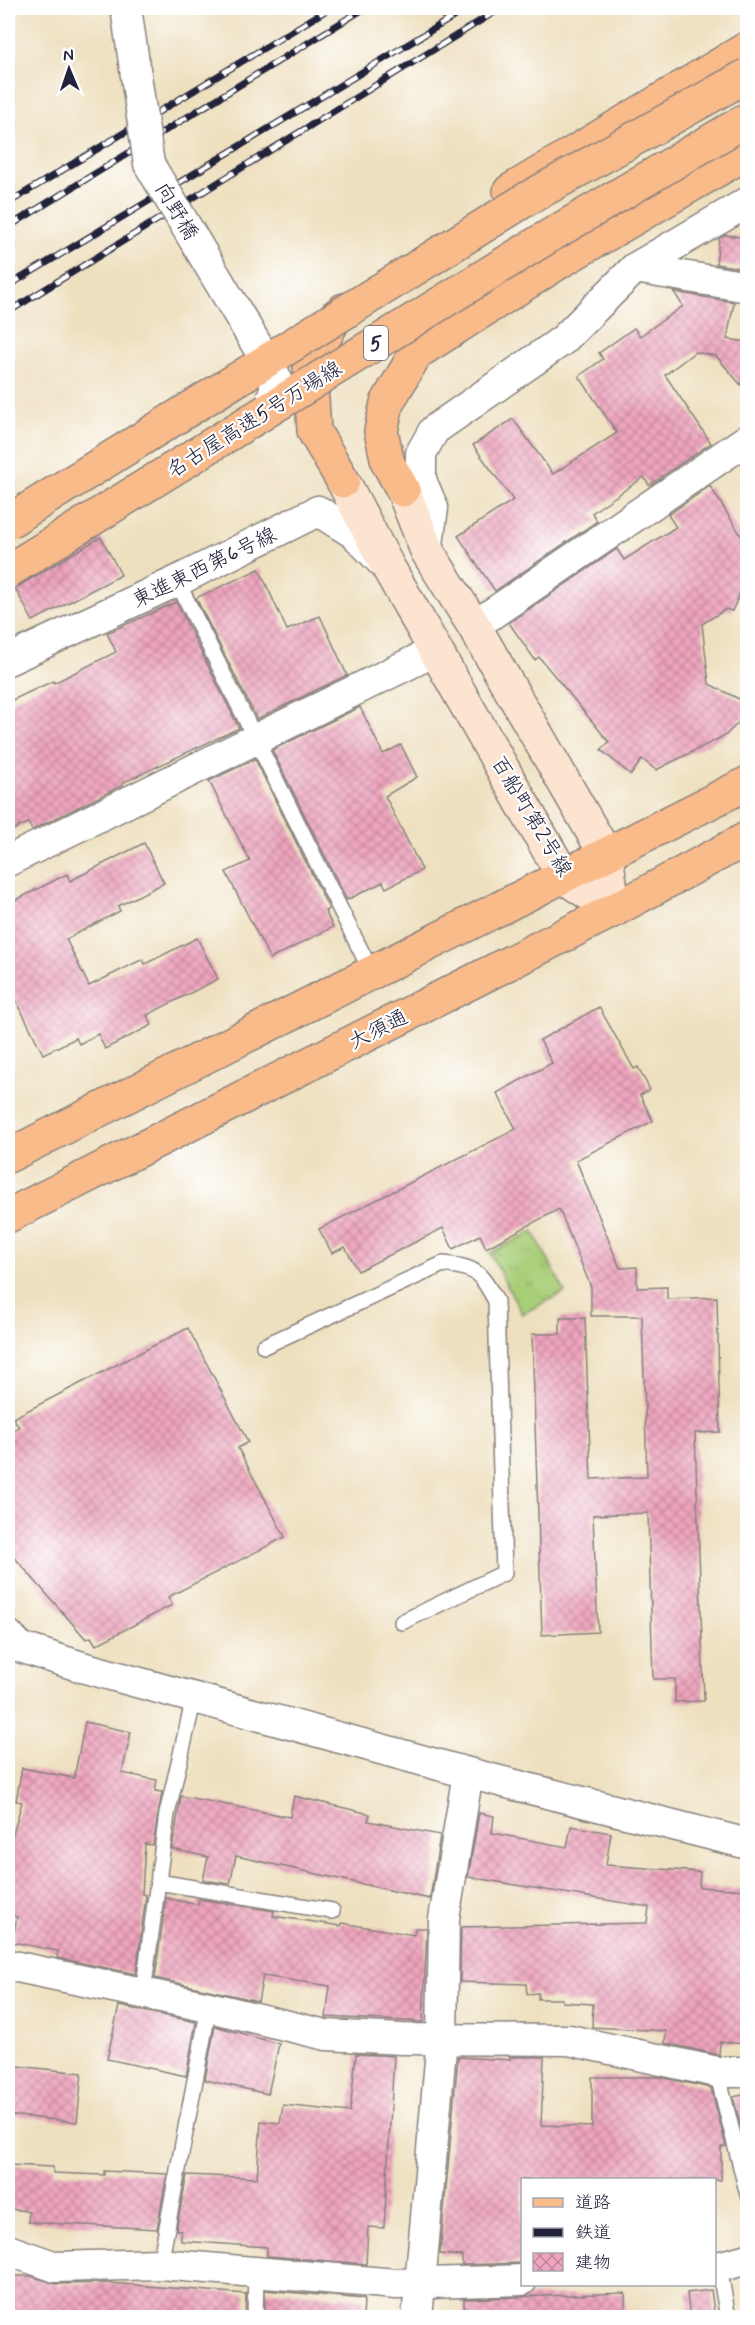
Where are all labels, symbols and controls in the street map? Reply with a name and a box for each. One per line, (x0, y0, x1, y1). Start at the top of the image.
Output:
north arrow (39, 39, 99, 99)
text: N (63, 45, 74, 66)
street label: 向野橋 (148, 177, 204, 246)
road number: 5 (364, 326, 388, 360)
street label: 名古屋高速5号万場線 (162, 355, 347, 485)
street label: 東進東西第6号線 (127, 521, 281, 615)
street label: 百船町第2号線 (484, 751, 578, 882)
street label: 大須通 (344, 1003, 413, 1057)
legend (521, 2178, 716, 2286)
text: 道路 (575, 2191, 611, 2215)
text: 鉄道 (575, 2221, 611, 2245)
text: 建物 (575, 2251, 611, 2275)

